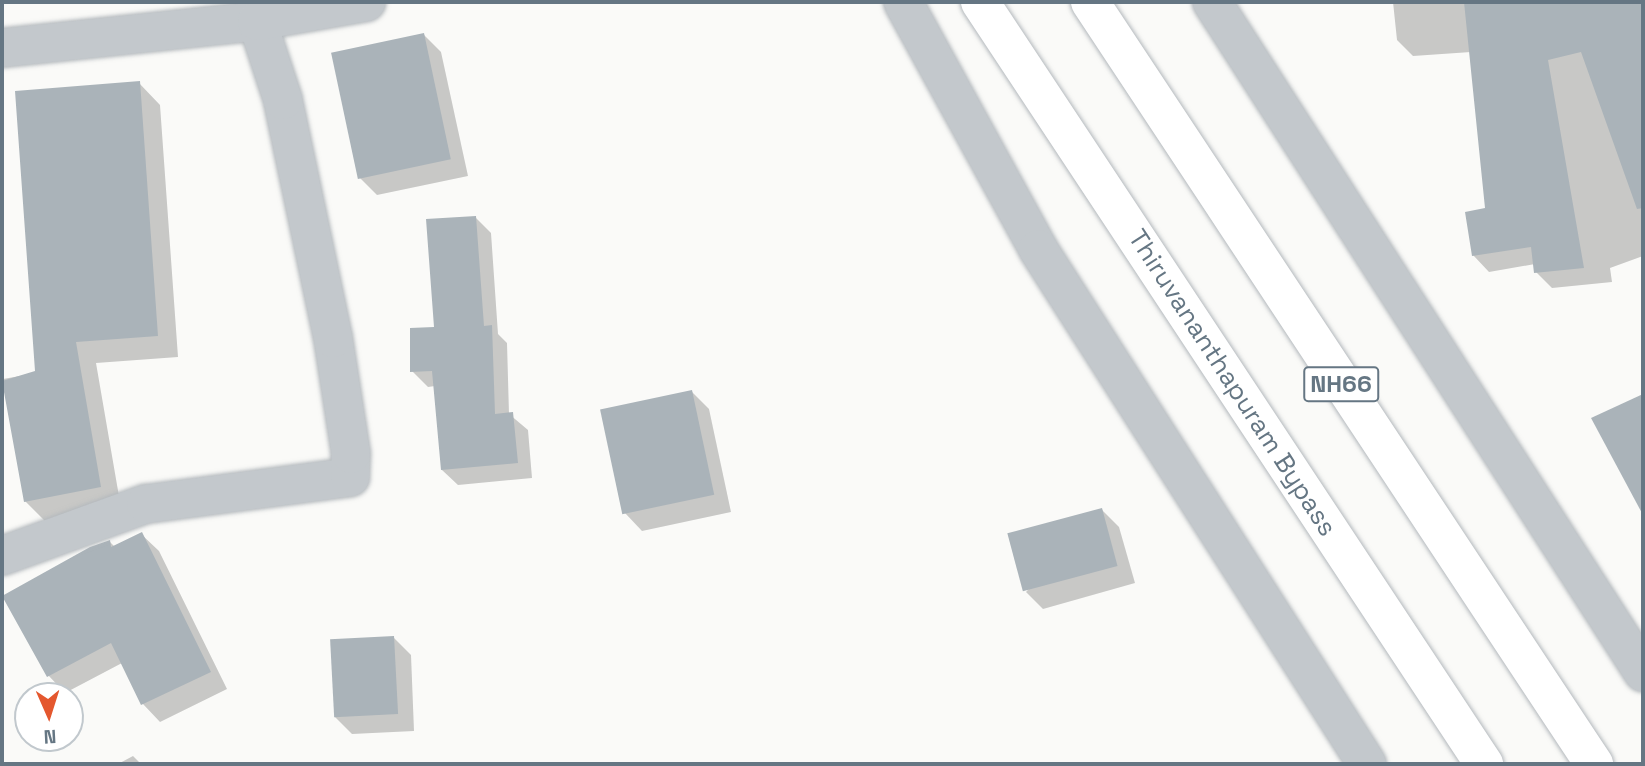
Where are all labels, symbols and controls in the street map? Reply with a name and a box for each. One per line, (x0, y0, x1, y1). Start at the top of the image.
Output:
street label: Thiruvananthapuram Bypass (1121, 224, 1343, 542)
road number: NH66 (1302, 363, 1380, 404)
north arrow (14, 682, 84, 752)
text: N (43, 724, 57, 749)

